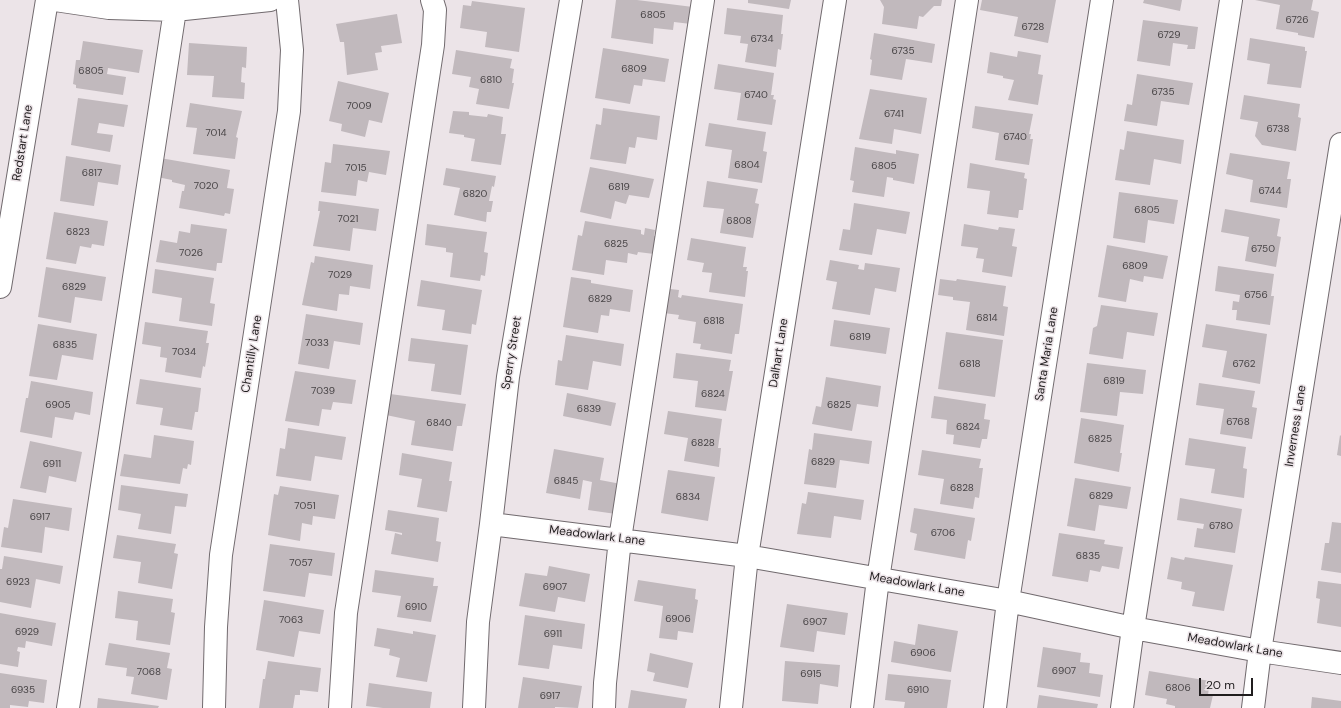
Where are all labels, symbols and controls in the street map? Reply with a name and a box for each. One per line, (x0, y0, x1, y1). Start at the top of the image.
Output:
house number: 6805 (640, 9, 666, 21)
house number: 6726 (1285, 14, 1309, 26)
house number: 6728 (1022, 21, 1044, 33)
house number: 6729 (1157, 29, 1181, 41)
house number: 6734 (750, 33, 774, 45)
house number: 6735 (891, 45, 915, 57)
house number: 6809 (621, 63, 647, 75)
house number: 6805 (78, 65, 104, 77)
house number: 6810 (480, 74, 502, 86)
house number: 6735 (1151, 86, 1175, 98)
house number: 6740 (744, 89, 768, 101)
house number: 7009 (346, 100, 372, 112)
street label: Redstart Lane (10, 104, 36, 182)
house number: 6741 (884, 108, 904, 120)
house number: 6738 (1266, 123, 1290, 135)
house number: 7014 (205, 127, 227, 139)
house number: 6740 (1003, 131, 1027, 143)
house number: 6804 (734, 159, 760, 171)
house number: 6805 (871, 160, 897, 172)
house number: 7015 (345, 162, 367, 174)
house number: 6817 (82, 167, 102, 179)
house number: 7020 (194, 180, 218, 192)
house number: 6819 (608, 181, 630, 193)
house number: 6744 (1259, 185, 1281, 197)
house number: 6820 (463, 188, 487, 200)
house number: 6805 (1134, 204, 1160, 216)
house number: 7021 (338, 213, 358, 225)
house number: 6808 (726, 215, 752, 227)
house number: 6823 (66, 226, 90, 238)
house number: 6825 (604, 238, 628, 250)
house number: 6750 (1251, 243, 1275, 255)
house number: 7026 (179, 247, 203, 259)
house number: 6809 (1122, 260, 1148, 272)
house number: 7029 (328, 269, 352, 281)
house number: 6829 (62, 281, 86, 293)
house number: 6756 (1244, 289, 1268, 301)
house number: 6829 (588, 293, 612, 305)
street label: Santa Maria Lane (1032, 306, 1062, 402)
house number: 6814 (976, 312, 998, 324)
street label: Chantilly Lane (239, 314, 265, 394)
street label: Sperry Street (499, 315, 525, 391)
house number: 6818 (703, 315, 725, 327)
street label: Dalhart Lane (766, 317, 792, 389)
house number: 6819 (849, 331, 871, 343)
house number: 7033 (305, 337, 329, 349)
house number: 6835 (53, 339, 77, 351)
house number: 7034 (172, 346, 196, 358)
house number: 6818 (959, 358, 981, 370)
house number: 6762 (1233, 358, 1255, 370)
house number: 6819 (1103, 375, 1125, 387)
street label: Inverness Lane (1282, 384, 1310, 468)
house number: 7039 (311, 385, 335, 397)
house number: 6824 (701, 388, 725, 400)
house number: 6905 (45, 399, 71, 411)
house number: 6825 (827, 399, 851, 411)
house number: 6839 (577, 403, 601, 415)
house number: 6768 (1226, 416, 1250, 428)
house number: 6840 (426, 417, 452, 429)
house number: 6824 (956, 421, 980, 433)
house number: 6825 (1088, 433, 1112, 445)
house number: 6828 (691, 437, 715, 449)
house number: 6829 (811, 456, 835, 468)
house number: 6911 (43, 458, 61, 470)
house number: 6845 (554, 475, 578, 487)
house number: 6828 (950, 482, 974, 494)
house number: 6829 (1089, 490, 1113, 502)
house number: 6834 (676, 491, 700, 503)
house number: 7051 (294, 500, 316, 512)
house number: 6917 (30, 511, 50, 523)
house number: 6780 (1209, 520, 1233, 532)
street label: Meadowlark Lane (548, 523, 646, 549)
house number: 6706 (931, 527, 955, 539)
house number: 6835 (1076, 550, 1100, 562)
house number: 7057 (289, 557, 313, 569)
street label: Meadowlark Lane (868, 570, 966, 600)
house number: 6923 (6, 576, 30, 588)
house number: 6907 (543, 581, 567, 593)
house number: 6910 (405, 601, 427, 613)
house number: 6906 (665, 613, 691, 625)
house number: 7063 (279, 614, 303, 626)
house number: 6907 (803, 616, 827, 628)
house number: 6929 (15, 626, 39, 638)
house number: 6911 (544, 628, 562, 640)
street label: Meadowlark Lane (1186, 631, 1284, 661)
house number: 6906 (910, 647, 936, 659)
house number: 6907 (1052, 665, 1076, 677)
house number: 7068 (137, 666, 161, 678)
house number: 6915 (800, 668, 822, 680)
scale bar (1201, 670, 1255, 696)
text: 20 m (1206, 677, 1235, 693)
house number: 6806 (1165, 682, 1191, 694)
house number: 6935 (11, 684, 35, 696)
house number: 6910 (907, 684, 929, 696)
house number: 6917 (540, 690, 560, 702)

